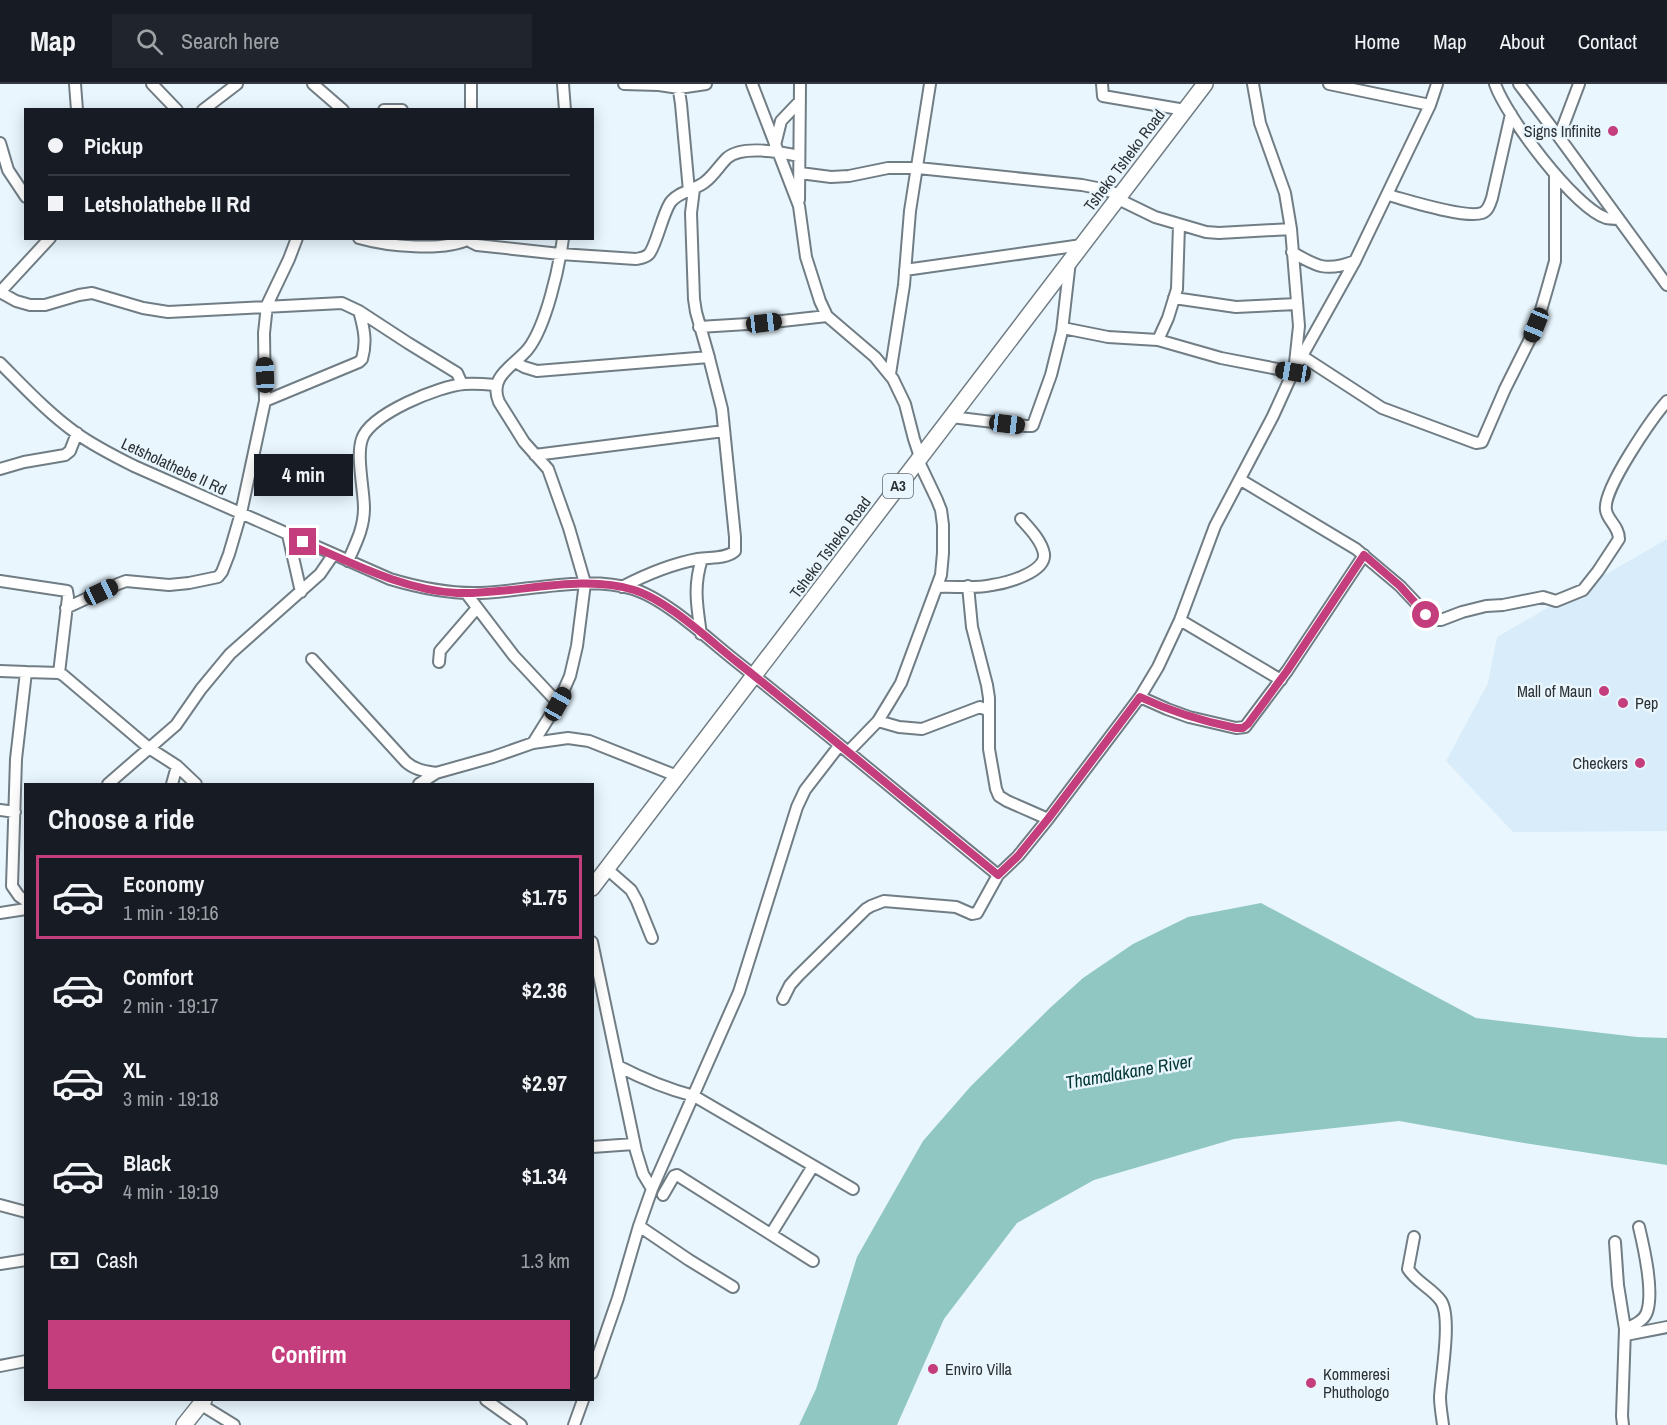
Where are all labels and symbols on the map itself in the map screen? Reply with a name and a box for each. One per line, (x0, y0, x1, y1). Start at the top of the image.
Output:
street label: Tsheko Tsheko Road (1078, 105, 1170, 215)
place label: Signs Infinite (1524, 120, 1601, 142)
marker: Signs Infinite (1606, 124, 1620, 138)
car (1521, 305, 1551, 345)
car (745, 312, 783, 334)
car (255, 357, 275, 393)
car (1274, 360, 1312, 384)
car (988, 413, 1026, 435)
street label: Letsholathebe II Rd (118, 432, 230, 500)
callout: 4 min (254, 455, 352, 497)
road number: A3 (883, 474, 913, 498)
street label: Tsheko Tsheko Road (784, 492, 876, 602)
route end (289, 528, 316, 555)
car (81, 576, 121, 608)
route start (1412, 601, 1439, 628)
place label: Mall of Maun (1517, 680, 1592, 702)
car (541, 684, 575, 724)
marker: Mall of Maun (1597, 684, 1611, 698)
place label: Pep (1635, 692, 1658, 714)
marker: Pep (1616, 696, 1630, 710)
place label: Checkers (1573, 752, 1628, 774)
marker: Checkers (1633, 756, 1647, 770)
water label: Thamalakane River (1063, 1048, 1196, 1095)
place label: Enviro Villa (945, 1358, 1013, 1380)
marker: Enviro Villa (926, 1362, 940, 1376)
place label: Kommeresi Phuthologo (1323, 1363, 1390, 1403)
marker: Kommeresi Phuthologo (1304, 1376, 1318, 1390)

